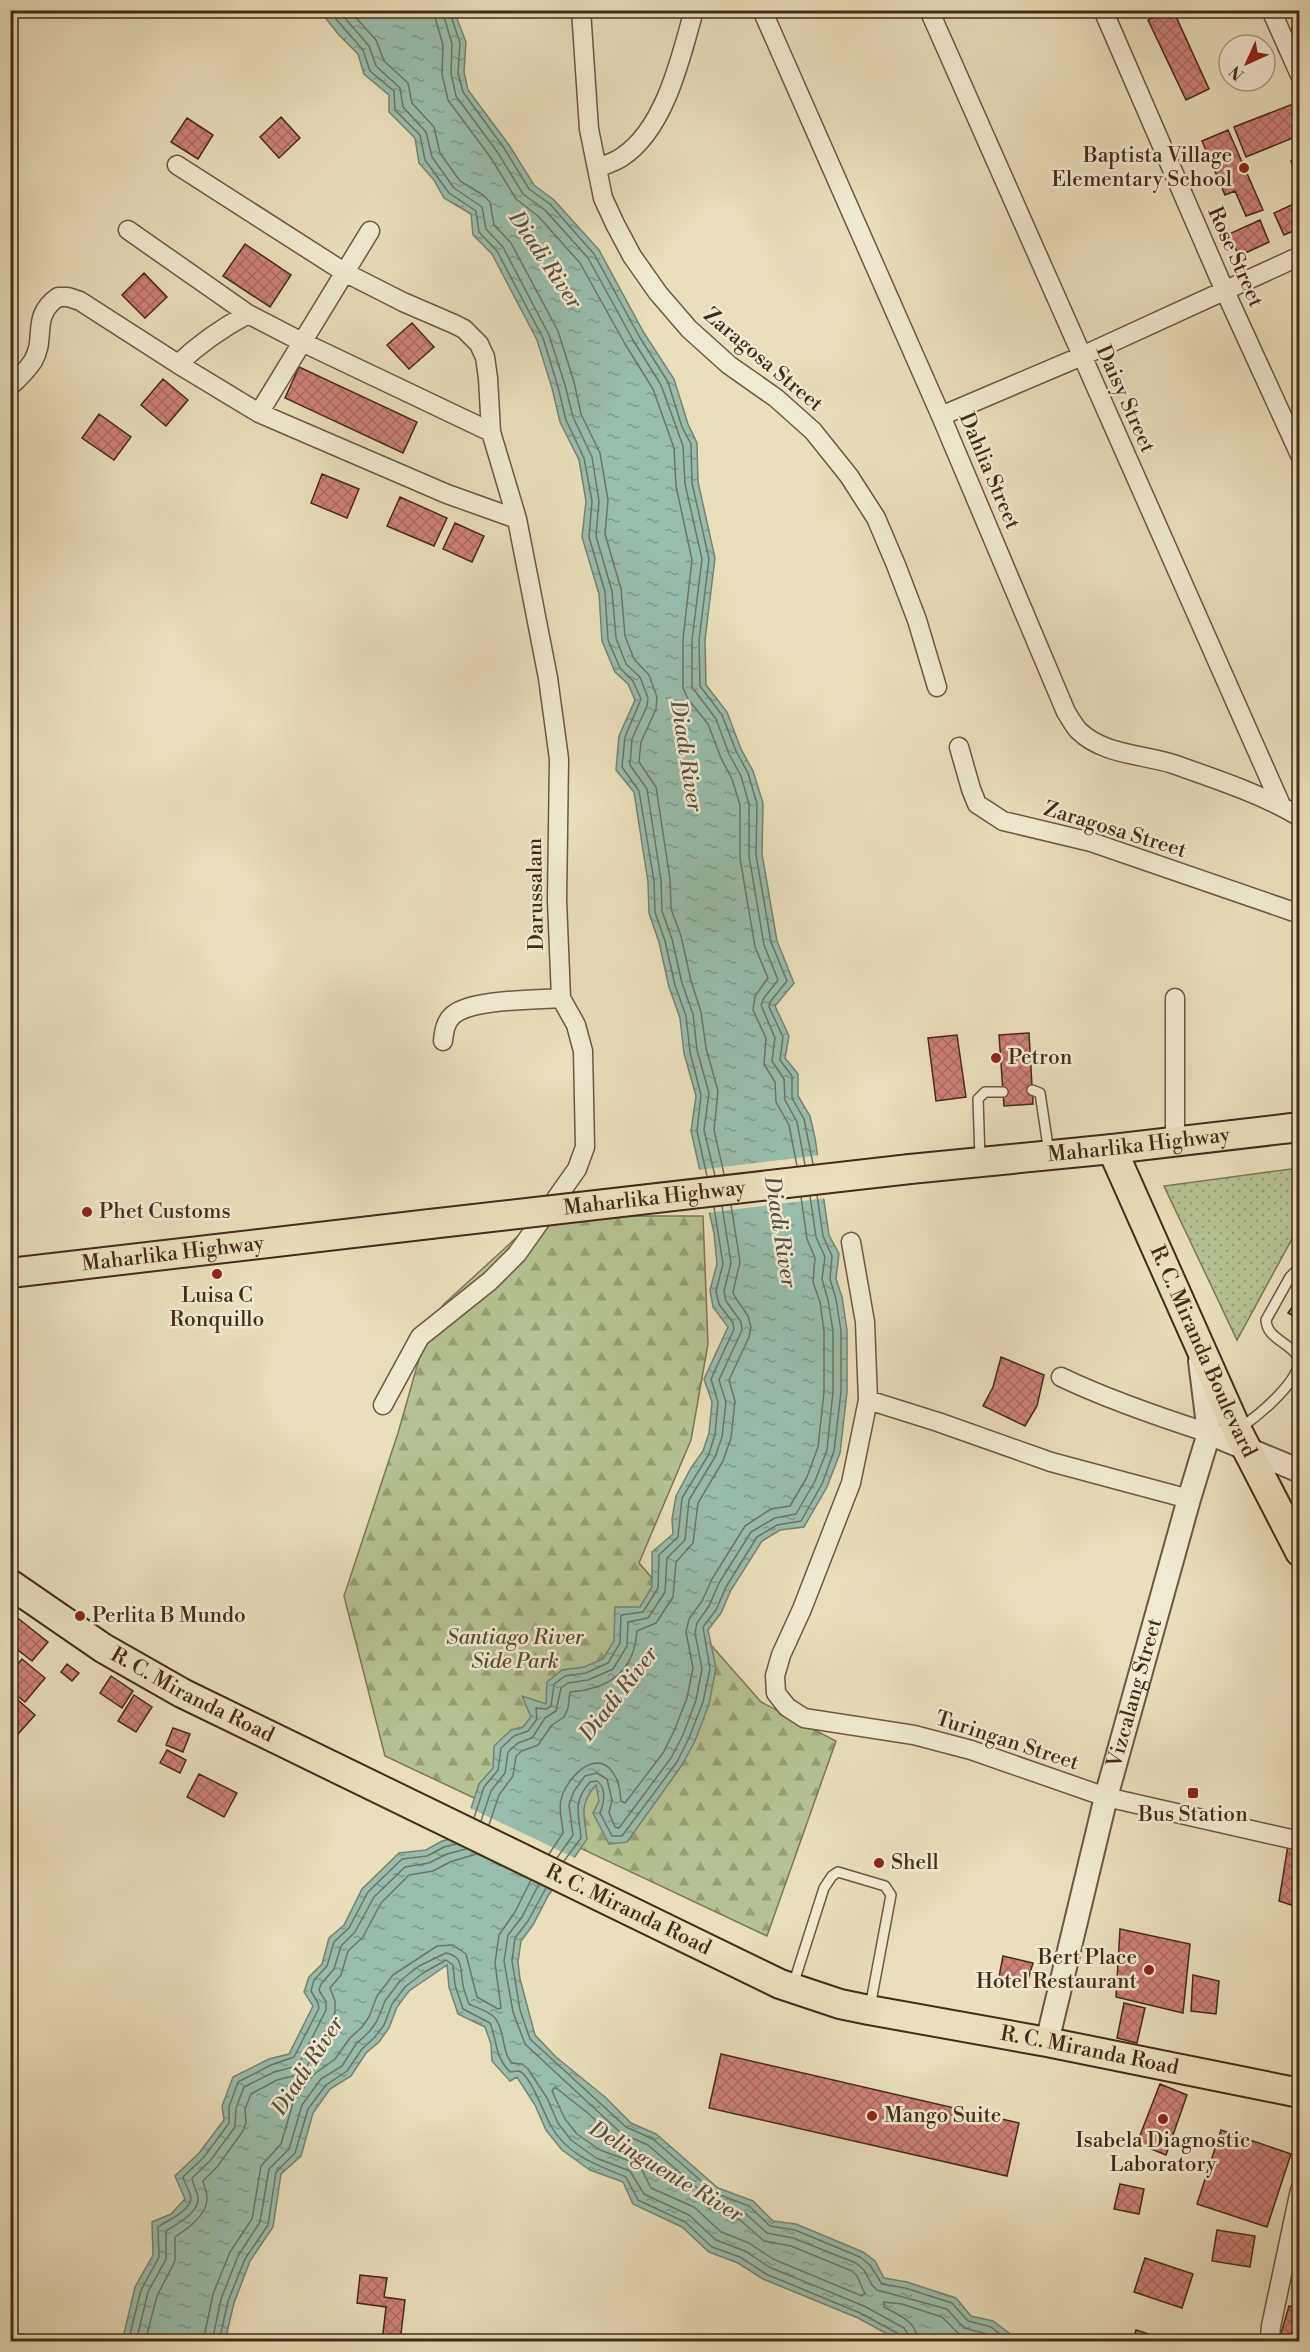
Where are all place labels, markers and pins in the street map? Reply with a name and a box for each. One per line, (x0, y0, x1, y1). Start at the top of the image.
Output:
place label: Baptista Village Elementary School (1052, 143, 1232, 193)
marker: Baptista Village Elementary School (1237, 161, 1251, 175)
place label: Petron (1008, 1045, 1073, 1071)
marker: Petron (989, 1051, 1003, 1065)
place label: Phet Customs (99, 1199, 231, 1225)
marker: Phet Customs (80, 1205, 94, 1219)
marker: Luisa C Ronquillo (210, 1267, 224, 1281)
place label: Luisa C Ronquillo (170, 1283, 264, 1333)
place label: Perlita B Mundo (92, 1603, 246, 1629)
marker: Perlita B Mundo (73, 1609, 87, 1623)
marker: Bus Station (1186, 1786, 1200, 1800)
place label: Bus Station (1137, 1802, 1248, 1828)
place label: Shell (891, 1850, 939, 1876)
marker: Shell (872, 1856, 886, 1870)
place label: Bert Place Hotel Restaurant (976, 1945, 1138, 1995)
marker: Bert Place Hotel Restaurant (1142, 1963, 1156, 1977)
place label: Mango Suite (884, 2103, 1001, 2129)
marker: Mango Suite (865, 2109, 879, 2123)
marker: Isabela Diagnostic Laboratory (1156, 2112, 1170, 2126)
place label: Isabela Diagnostic Laboratory (1076, 2128, 1250, 2178)

